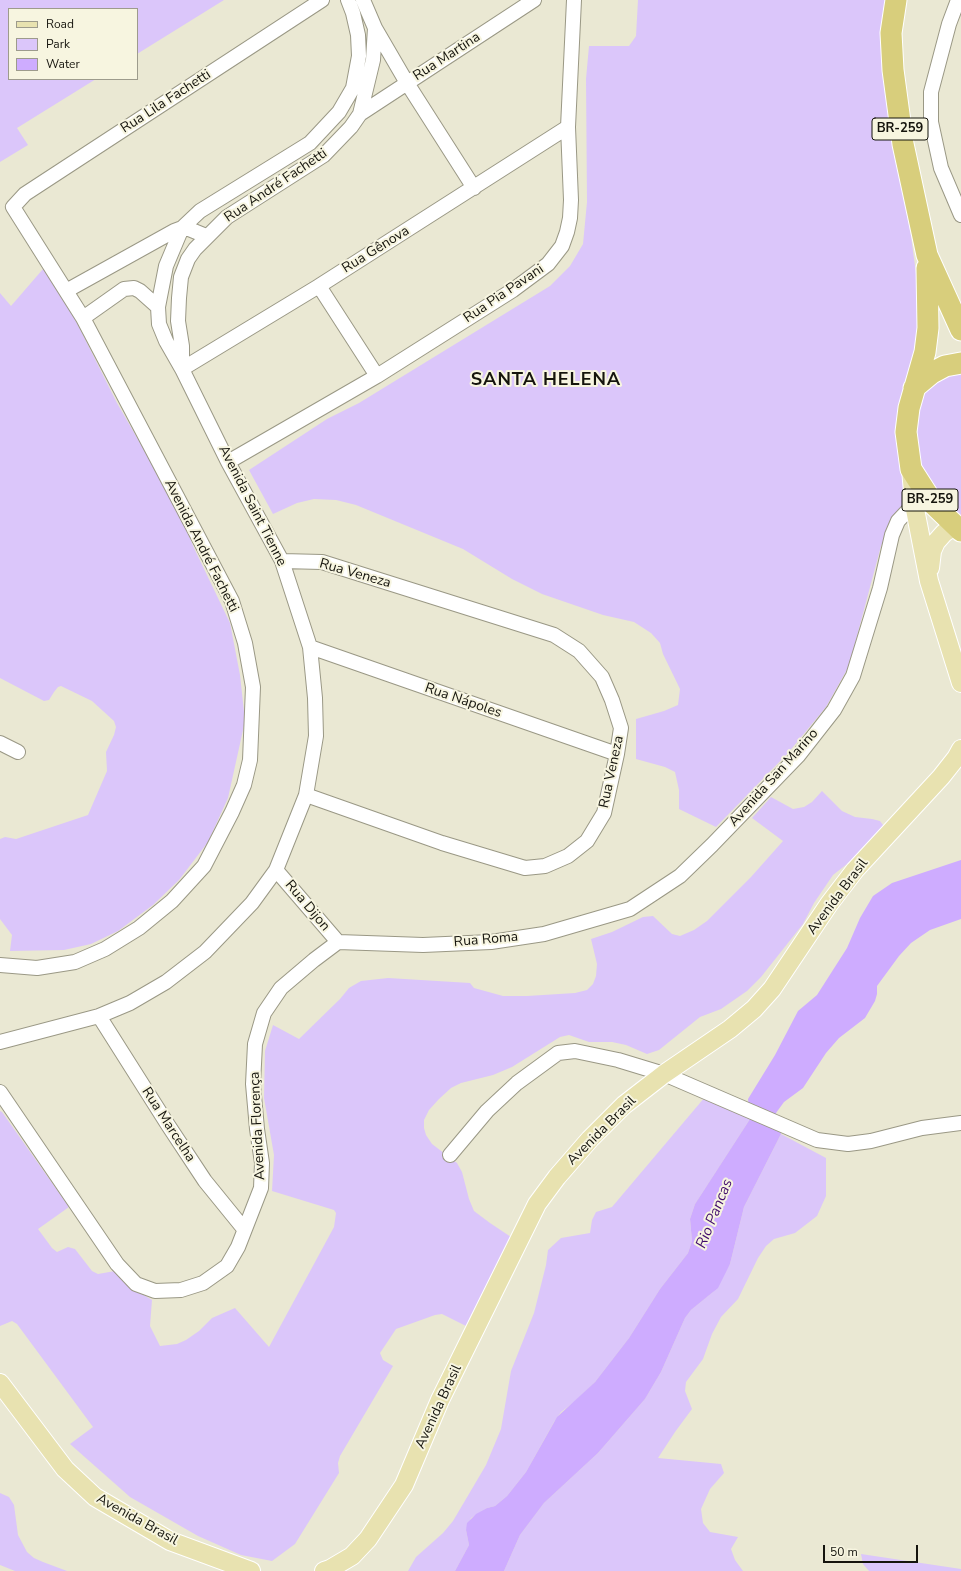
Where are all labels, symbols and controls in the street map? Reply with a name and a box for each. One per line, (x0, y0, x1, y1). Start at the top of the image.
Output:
legend (8, 8, 138, 80)
text: Road (46, 16, 74, 32)
street label: Rua Martina (410, 29, 484, 85)
text: Park (46, 36, 70, 52)
text: Water (46, 56, 80, 72)
street label: Rua Lila Fachetti (118, 67, 214, 137)
road number: BR-259 (872, 118, 928, 140)
street label: Rua André Fachetti (222, 145, 330, 227)
street label: Rua Gênova (339, 223, 413, 277)
street label: Rua Pia Pavani (461, 261, 547, 327)
district label: SANTA HELENA (471, 370, 621, 392)
street label: Avenida Saint Tienne (214, 443, 290, 569)
street label: Avenida André Fachetti (160, 477, 242, 615)
road number: BR-259 (902, 489, 958, 511)
street label: Rua Veneza (317, 556, 393, 592)
street label: Rua Nápoles (422, 680, 504, 722)
street label: Avenida San Marino (726, 726, 822, 830)
street label: Rua Veneza (596, 734, 628, 810)
street label: Avenida Brasil (804, 856, 872, 938)
street label: Rua Dijon (281, 877, 333, 935)
street label: Rua Roma (453, 929, 519, 951)
street label: Avenida Florença (247, 1071, 269, 1181)
street label: Rua Marcelha (138, 1084, 198, 1166)
street label: Avenida Brasil (564, 1093, 640, 1169)
water label: Rio Pancas (693, 1177, 737, 1251)
street label: Avenida Brasil (412, 1362, 466, 1452)
street label: Avenida Brasil (93, 1491, 181, 1549)
scale bar (825, 1537, 920, 1563)
text: 50 m (830, 1544, 858, 1560)

